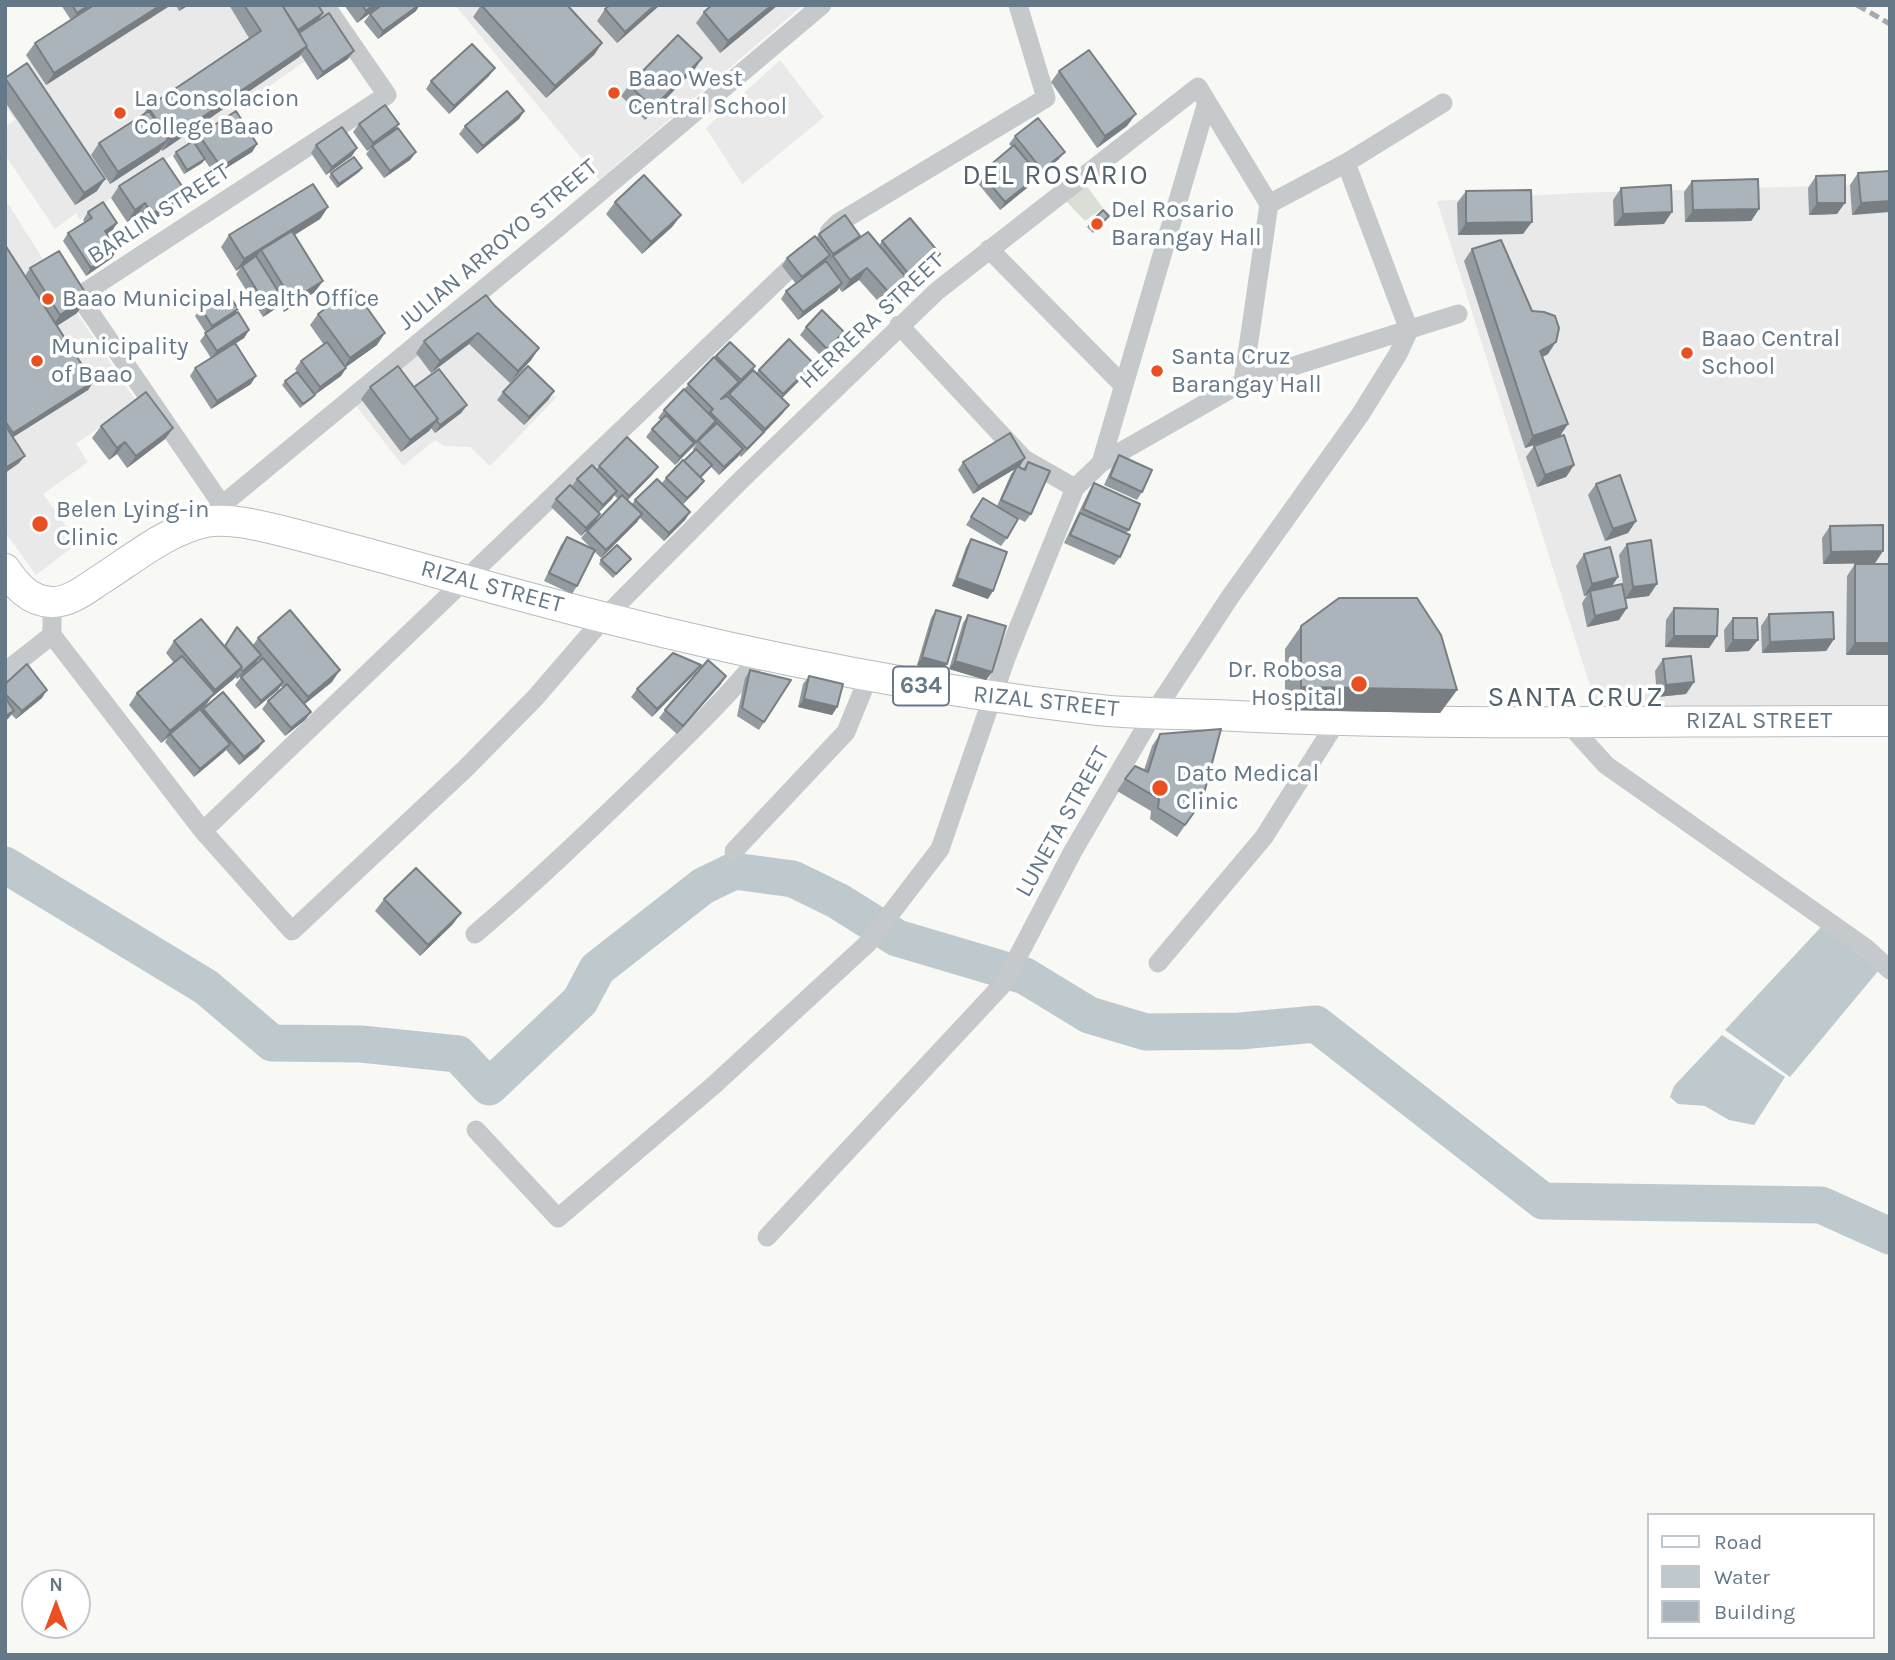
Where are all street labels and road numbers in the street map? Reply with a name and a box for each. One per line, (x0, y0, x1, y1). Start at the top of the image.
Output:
street label: JULIAN ARROYO STREET (392, 153, 604, 337)
street label: BARLIN STREET (83, 157, 235, 271)
street label: HERRERA STREET (794, 247, 950, 395)
street label: RIZAL STREET (418, 554, 566, 620)
road number: 634 (893, 666, 949, 706)
street label: RIZAL STREET (972, 680, 1120, 724)
street label: RIZAL STREET (1686, 707, 1832, 735)
street label: LUNETA STREET (1010, 742, 1116, 902)

